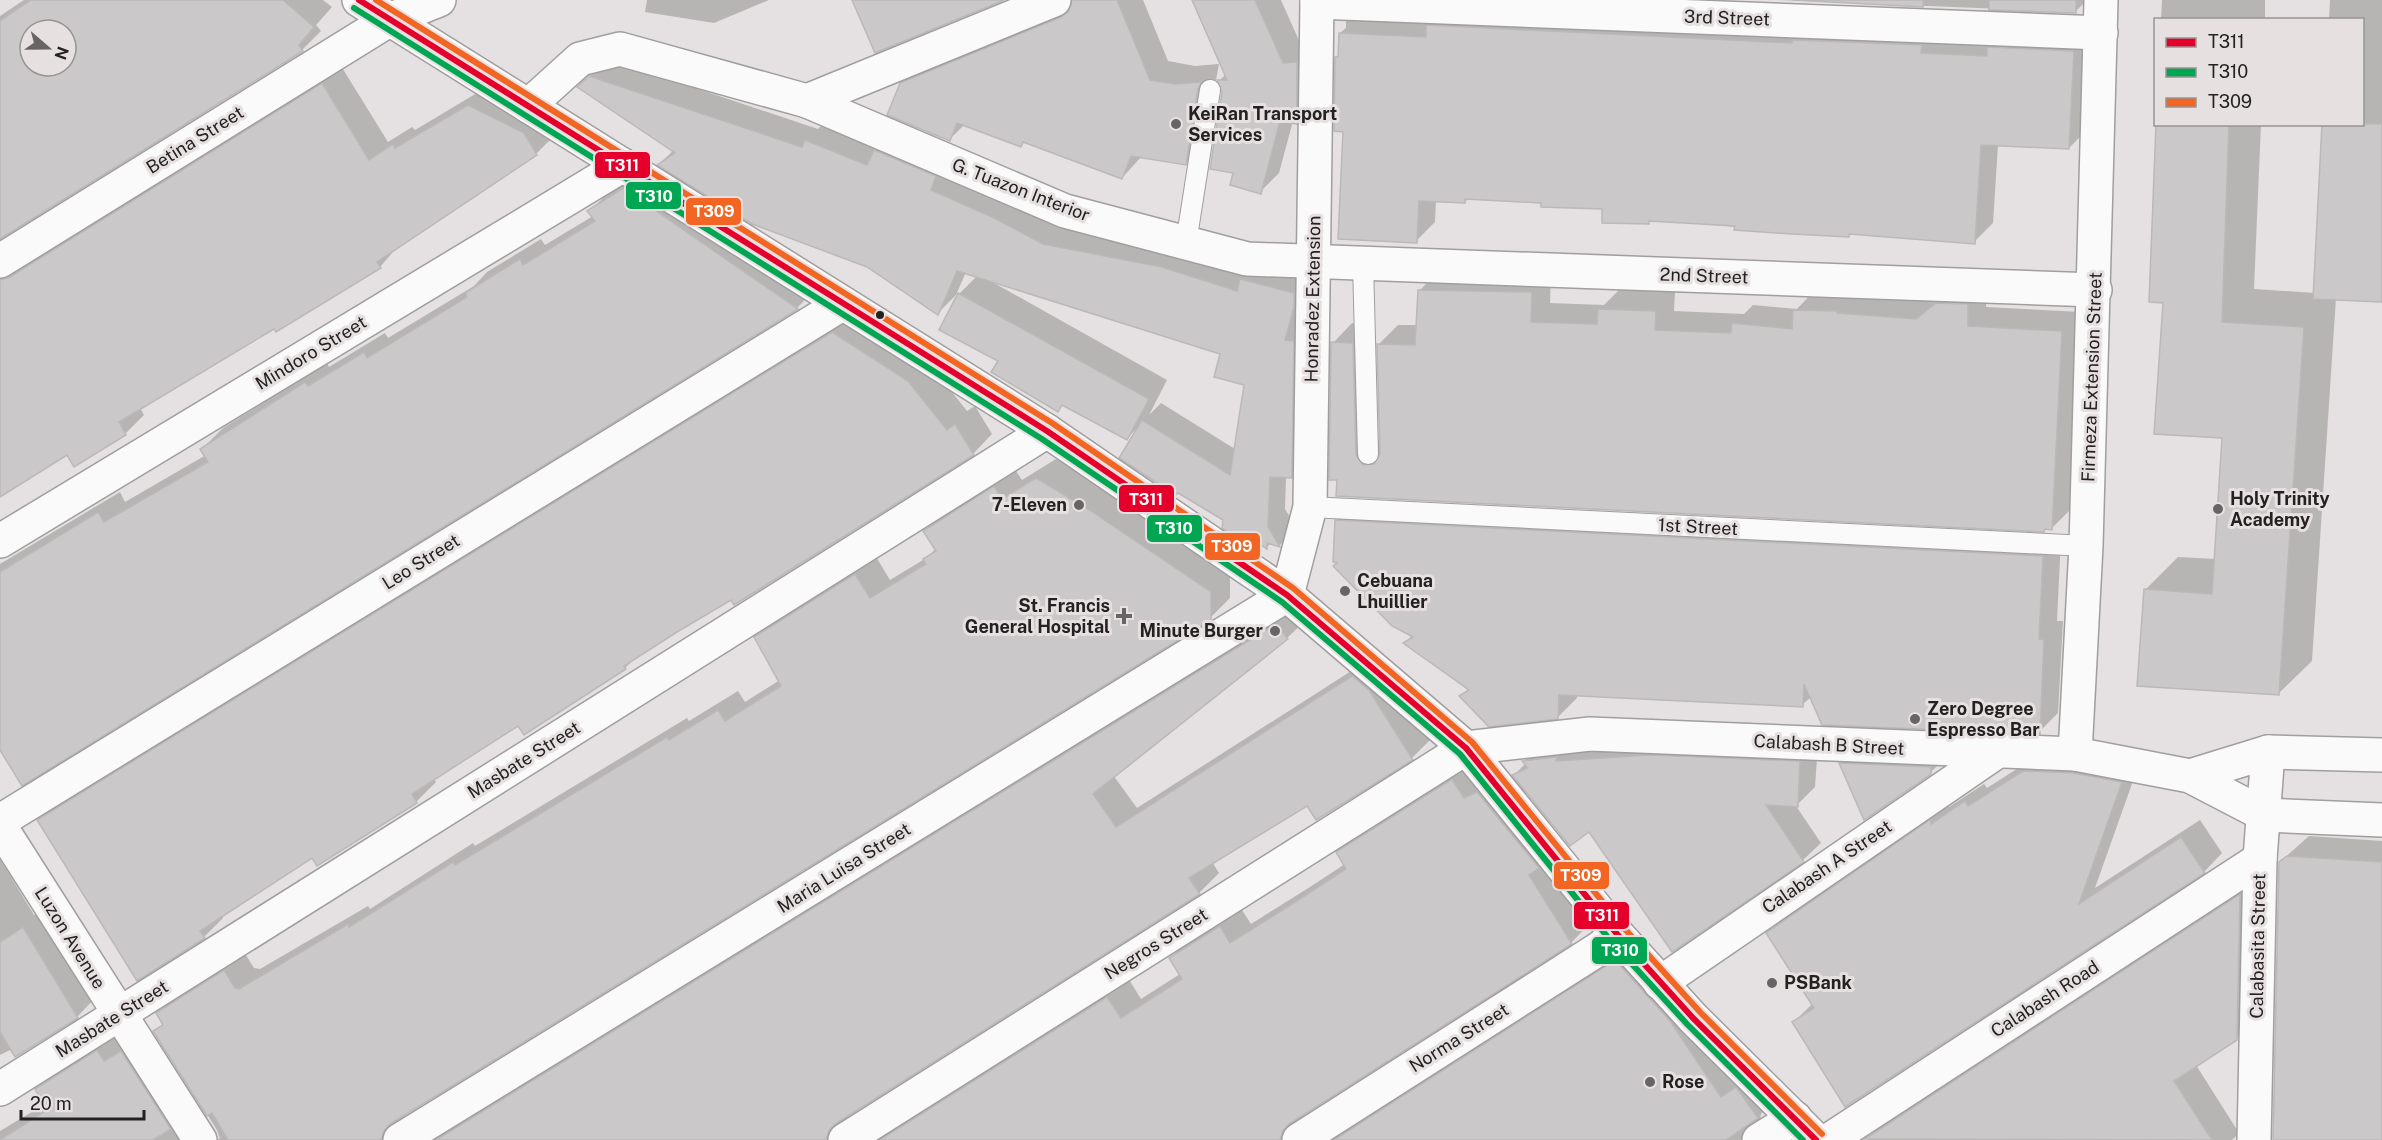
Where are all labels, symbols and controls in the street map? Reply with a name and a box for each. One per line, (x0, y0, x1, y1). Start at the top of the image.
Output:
street label: 3rd Street (1684, 6, 1770, 29)
north arrow (18, 18, 78, 78)
legend (2154, 18, 2364, 126)
text: T311 (2208, 31, 2245, 52)
text: N (51, 44, 73, 62)
text: T310 (2208, 61, 2248, 82)
text: T309 (2208, 91, 2252, 112)
street label: Betina Street (142, 101, 247, 178)
place label: KeiRan Transport Services (1188, 103, 1337, 145)
marker: KeiRan Transport Services (1169, 117, 1183, 131)
line badge: T311 (594, 151, 651, 179)
street label: G. Tuazon Interior (949, 154, 1093, 225)
text: T311 (605, 156, 639, 175)
line badge: T310 (625, 181, 682, 210)
text: T310 (635, 187, 673, 206)
line badge: T309 (685, 197, 742, 226)
text: T309 (693, 202, 735, 221)
street label: Honradez Extension (1301, 215, 1324, 383)
street label: 2nd Street (1659, 263, 1749, 288)
street label: Firmeza Extension Street (2077, 272, 2106, 482)
unlabelled marker (874, 309, 886, 321)
street label: Mindoro Street (251, 311, 370, 394)
line badge: T311 (1118, 484, 1175, 513)
place label: Holy Trinity Academy (2230, 488, 2330, 530)
text: T311 (1129, 490, 1163, 509)
place label: 7-Eleven (992, 494, 1067, 515)
marker: 7-Eleven (1072, 498, 1086, 512)
marker: Holy Trinity Academy (2211, 502, 2225, 516)
line badge: T310 (1146, 514, 1203, 543)
street label: 1st Street (1657, 514, 1739, 539)
text: T310 (1155, 519, 1193, 538)
street label: Leo Street (378, 530, 463, 594)
line badge: T309 (1204, 532, 1261, 561)
text: T309 (1211, 537, 1253, 556)
place label: Cebuana Lhuillier (1357, 570, 1433, 612)
marker: Cebuana Lhuillier (1338, 584, 1352, 598)
place label: St. Francis General Hospital (965, 595, 1110, 637)
marker: St. Francis General Hospital (1115, 607, 1133, 625)
place label: Minute Burger (1139, 620, 1264, 641)
marker: Minute Burger (1268, 624, 1282, 638)
place label: Zero Degree Espresso Bar (1927, 698, 2040, 740)
marker: Zero Degree Espresso Bar (1908, 712, 1922, 726)
street label: Masbate Street (464, 717, 584, 803)
street label: Calabash B Street (1753, 730, 1905, 759)
street label: Calabash A Street (1758, 815, 1895, 918)
street label: Maria Luisa Street (773, 818, 914, 917)
line badge: T309 (1553, 861, 1610, 890)
text: T309 (1560, 866, 1602, 885)
street label: Calabasita Street (2246, 873, 2269, 1019)
street label: Luzon Avenue (31, 883, 110, 993)
line badge: T311 (1573, 901, 1630, 930)
street label: Negros Street (1100, 903, 1211, 984)
text: T311 (1585, 906, 1619, 925)
line badge: T310 (1591, 936, 1648, 965)
text: T310 (1601, 941, 1639, 960)
street label: Calabash Road (1987, 956, 2103, 1041)
place label: PSBank (1784, 972, 1852, 993)
street label: Masbate Street (52, 976, 172, 1062)
marker: PSBank (1765, 976, 1779, 990)
street label: Norma Street (1405, 999, 1512, 1076)
place label: Rose (1662, 1071, 1704, 1092)
marker: Rose (1643, 1075, 1657, 1089)
scale bar (21, 1083, 144, 1121)
text: 20 m (30, 1093, 72, 1114)

